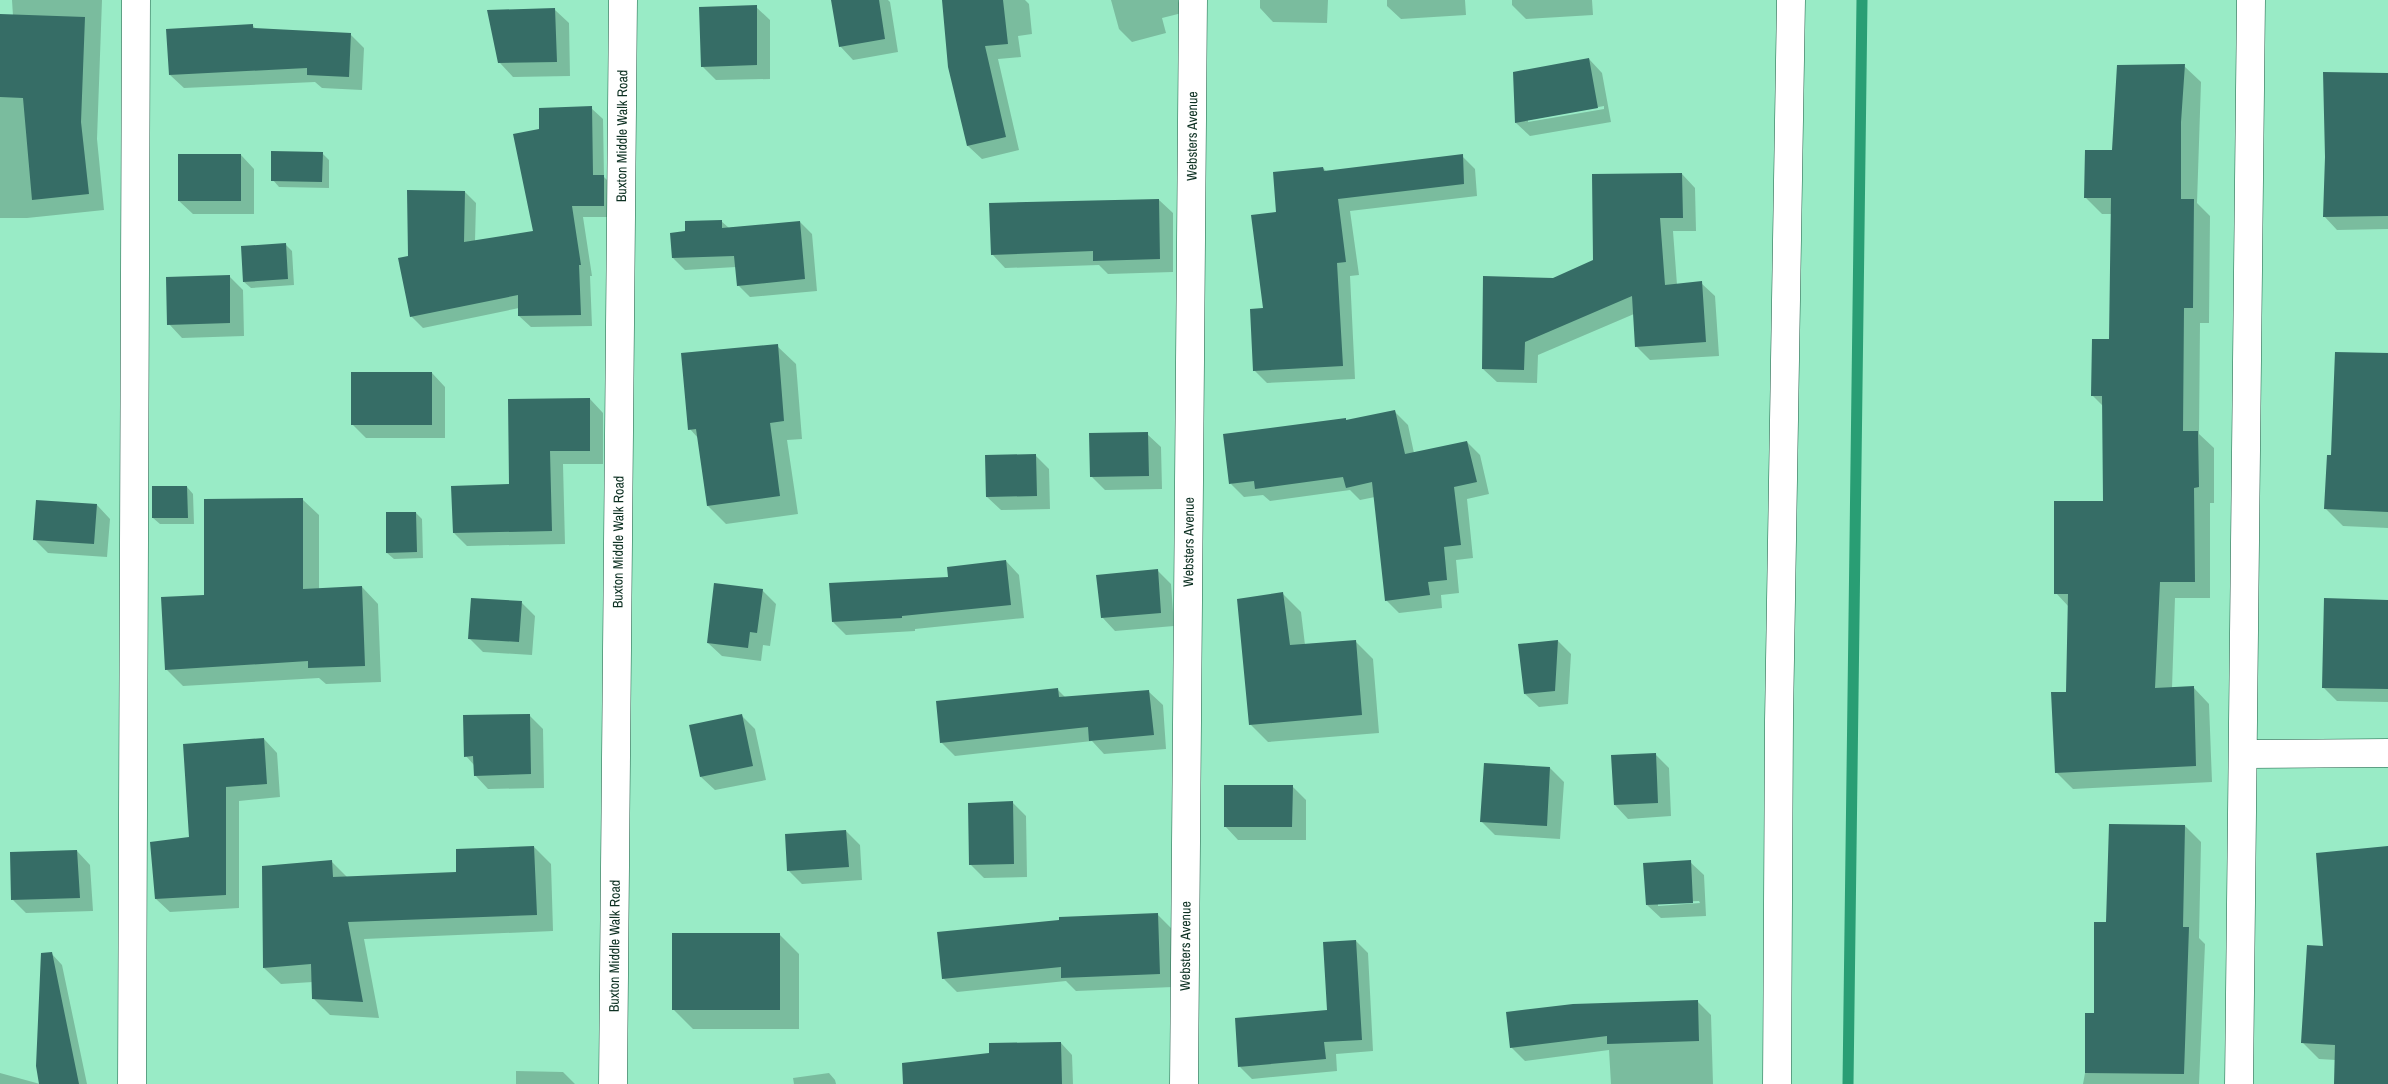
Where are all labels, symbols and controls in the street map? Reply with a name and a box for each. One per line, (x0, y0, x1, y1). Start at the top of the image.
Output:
street label: Buxton Middle Walk Road (612, 70, 631, 202)
street label: Websters Avenue (1182, 91, 1201, 181)
street label: Buxton Middle Walk Road (608, 476, 628, 608)
street label: Websters Avenue (1179, 497, 1198, 587)
street label: Buxton Middle Walk Road (605, 880, 624, 1012)
street label: Websters Avenue (1176, 901, 1195, 991)

